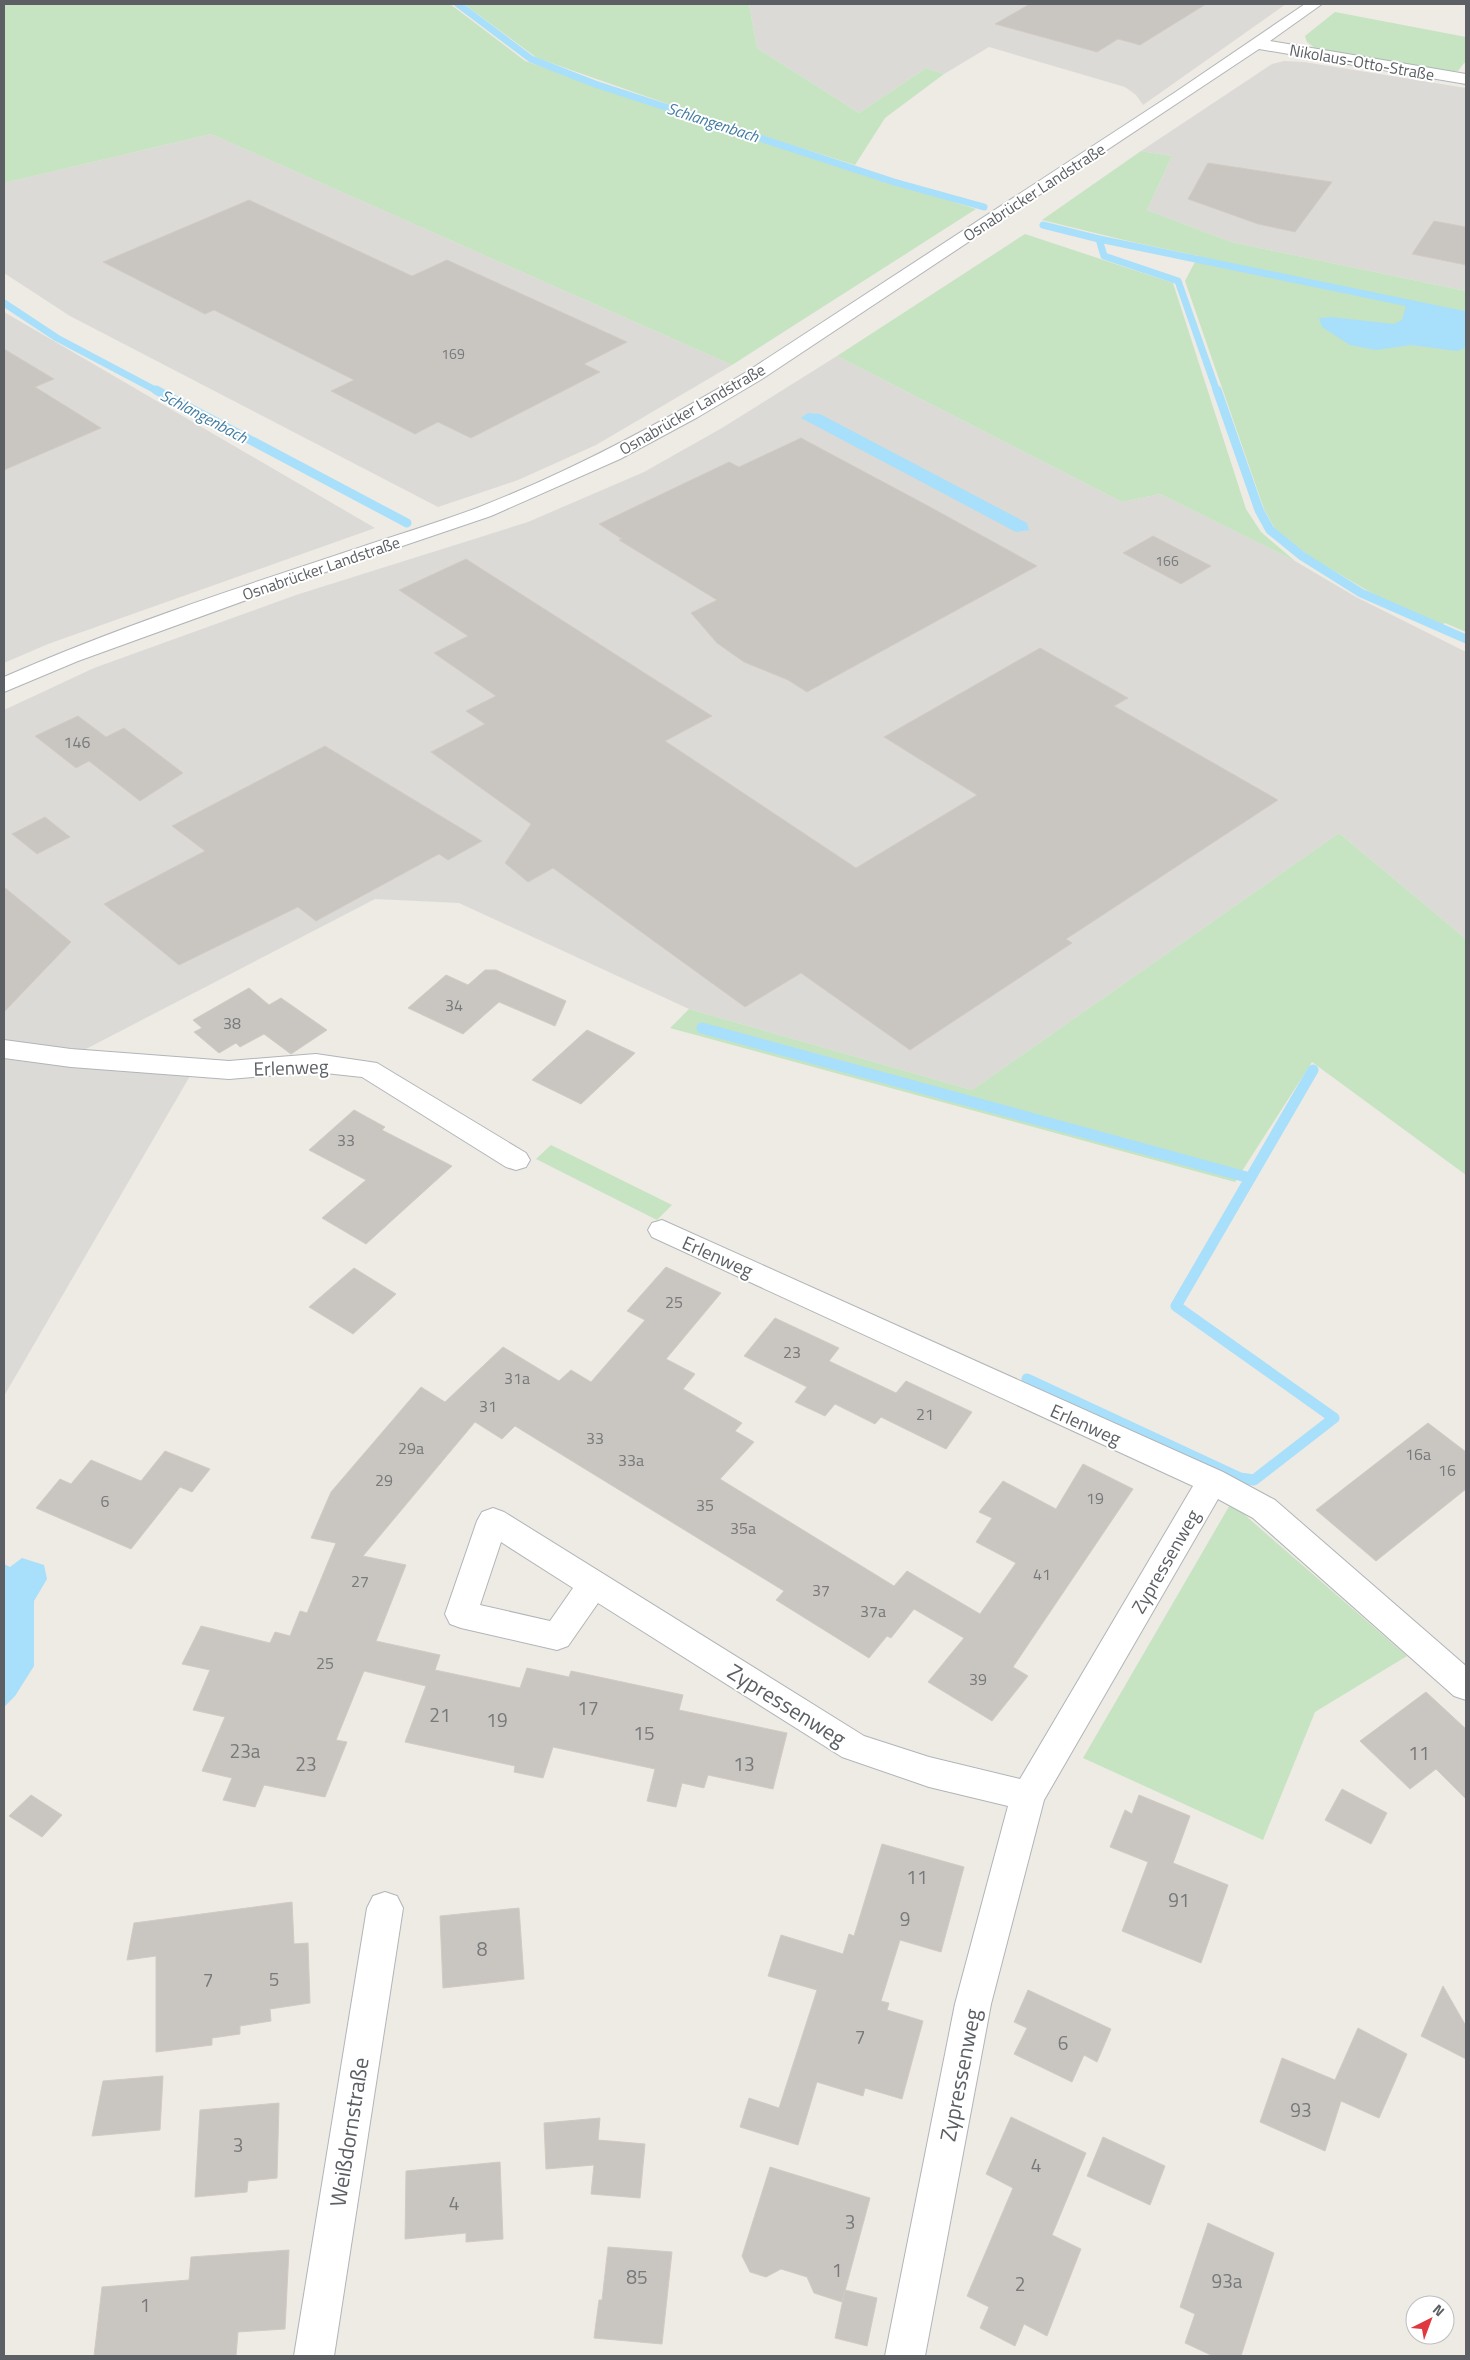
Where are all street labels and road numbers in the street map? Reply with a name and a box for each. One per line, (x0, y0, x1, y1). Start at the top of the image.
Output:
street label: Nikolaus-Otto-Straße (1288, 37, 1436, 87)
street label: Osnabrücker Landstraße (958, 137, 1110, 247)
street label: Osnabrücker Landstraße (614, 357, 770, 461)
street label: Osnabrücker Landstraße (239, 530, 403, 606)
street label: Erlenweg (253, 1051, 329, 1083)
street label: Erlenweg (678, 1228, 758, 1285)
street label: Erlenweg (1046, 1396, 1126, 1453)
street label: Zypressenweg (1123, 1503, 1207, 1619)
street label: Zypressenweg (721, 1655, 853, 1755)
street label: Zypressenweg (930, 2006, 990, 2144)
street label: Weißdornstraße (320, 2055, 378, 2209)

